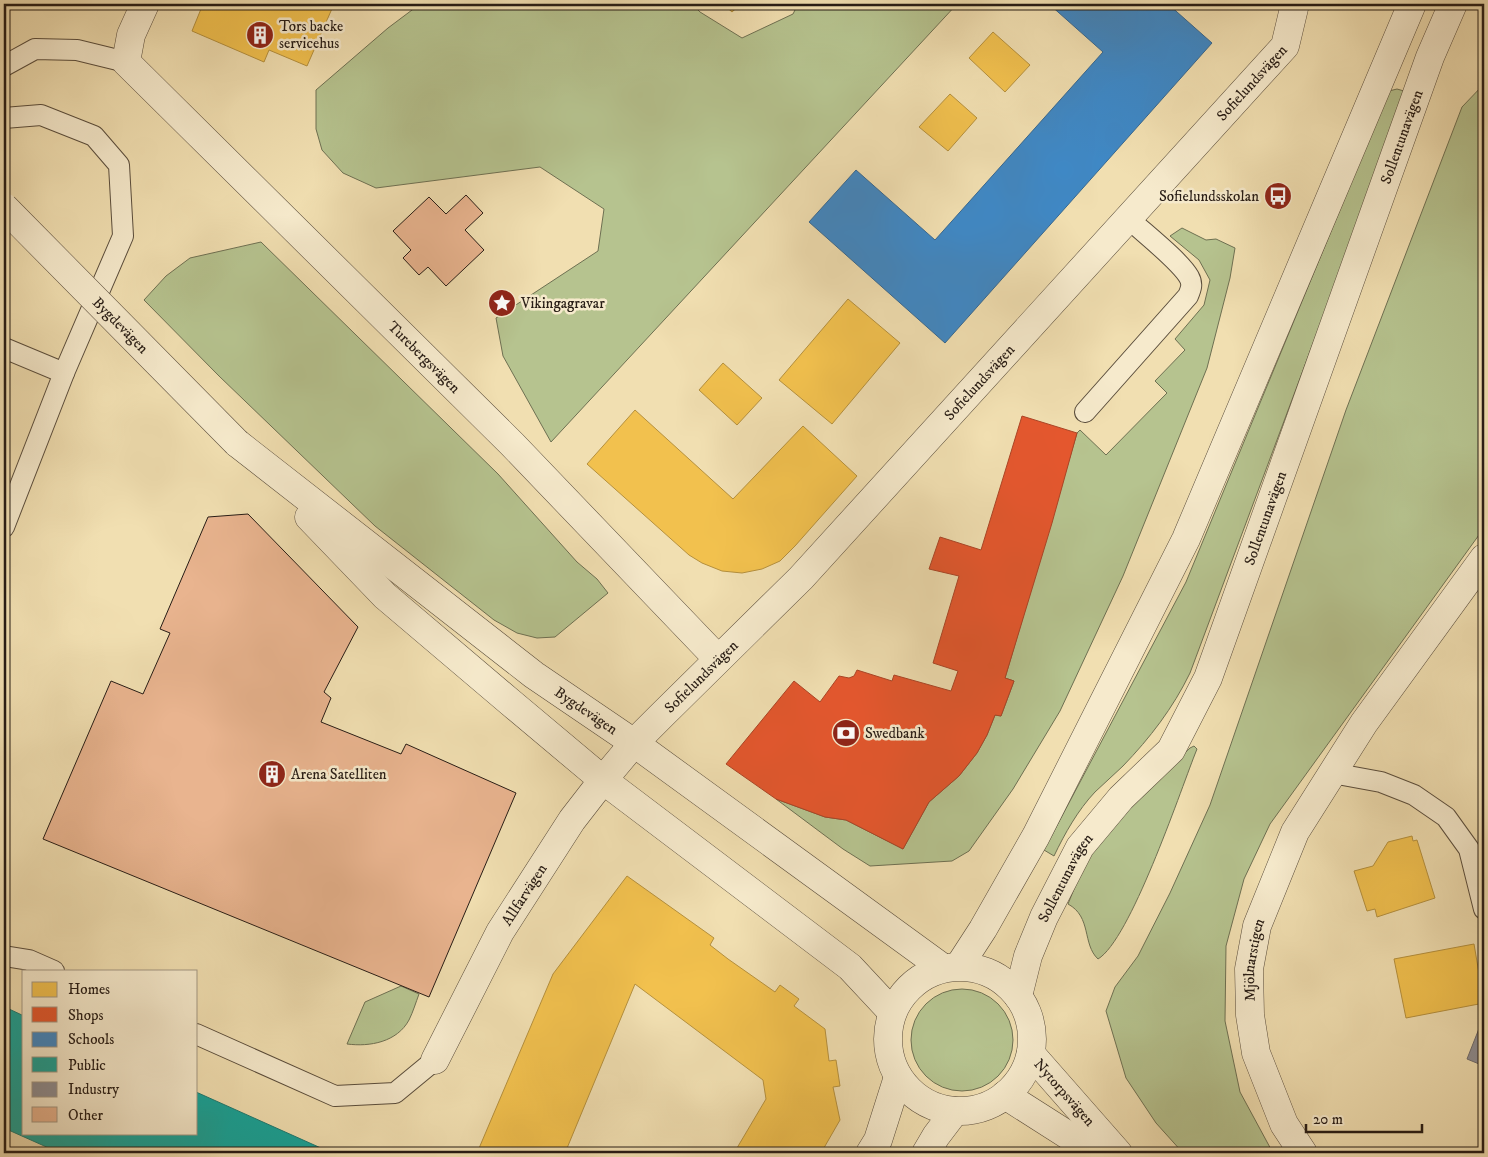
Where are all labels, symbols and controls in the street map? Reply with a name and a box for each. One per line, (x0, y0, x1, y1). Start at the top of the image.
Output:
place label: Tors backe servicehus (279, 17, 343, 53)
building icon: Tors backe servicehus (245, 20, 275, 50)
street label: Sofielundsvägen (1213, 41, 1292, 125)
street label: Sollentunavägen (1376, 87, 1428, 187)
bus stop icon: Sofielundsskolan (1263, 181, 1293, 211)
place label: Sofielundsskolan (1159, 187, 1259, 206)
place icon: Vikingagravar (487, 288, 517, 318)
street label: Bygdevägen (88, 293, 152, 358)
place label: Vikingagravar (520, 294, 605, 313)
street label: Turebergsvägen (383, 317, 464, 398)
street label: Sofielundsvägen (940, 340, 1019, 425)
street label: Sollentunavägen (1240, 469, 1291, 568)
street label: Sofielundsvägen (660, 636, 742, 717)
street label: Bygdevägen (551, 683, 621, 739)
bank icon: Swedbank (831, 718, 861, 748)
place label: Swedbank (865, 724, 925, 743)
building icon: Arena Satelliten (257, 759, 287, 789)
place label: Arena Satelliten (291, 765, 387, 784)
street label: Sollentunavägen (1034, 829, 1098, 925)
street label: Allfarvägen (498, 860, 551, 929)
street label: Mjölnarstigen (1240, 915, 1269, 1002)
legend (22, 970, 198, 1134)
text: Homes (68, 980, 110, 999)
text: Shops (68, 1006, 104, 1025)
text: Schools (68, 1030, 114, 1049)
street label: Nytorpsvägen (1030, 1055, 1099, 1130)
text: Public (68, 1056, 106, 1075)
text: Industry (68, 1080, 120, 1099)
scale bar (1306, 1102, 1422, 1134)
text: Other (68, 1106, 103, 1125)
text: 20 m (1313, 1110, 1343, 1129)

